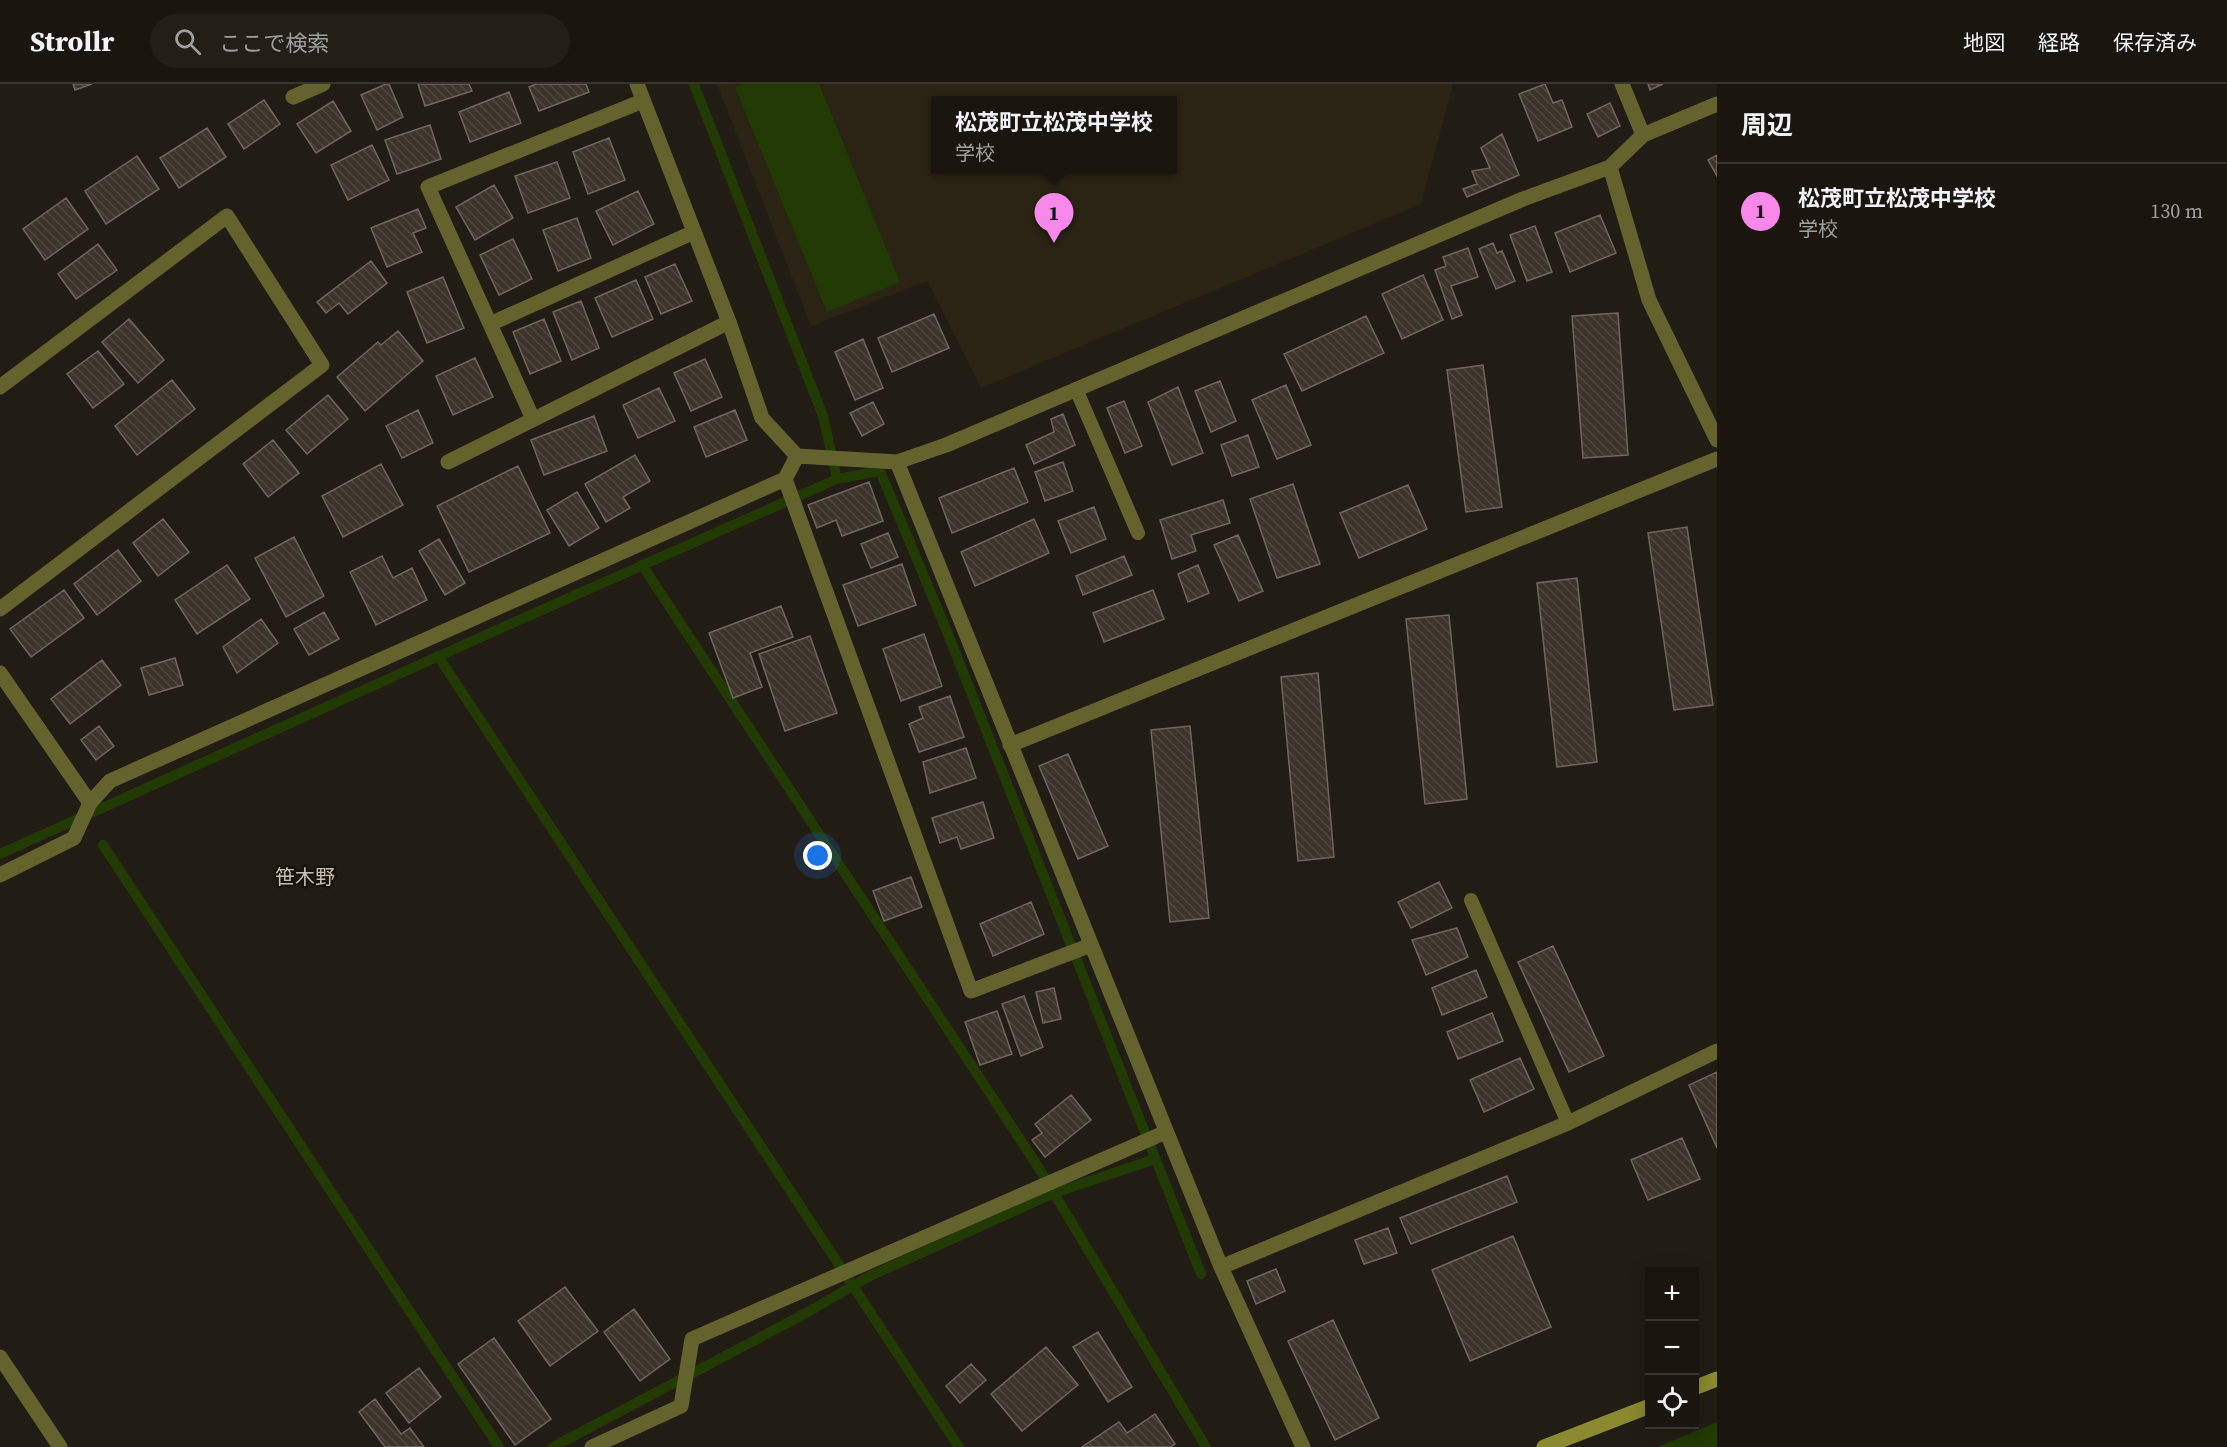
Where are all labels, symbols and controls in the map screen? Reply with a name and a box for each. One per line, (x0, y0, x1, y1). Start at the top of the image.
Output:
search box (150, 14, 570, 68)
text: Strollr (30, 22, 114, 60)
icon: search (171, 25, 204, 58)
text: ここで検索 (219, 28, 329, 58)
text: 地図 (1963, 28, 2005, 57)
text: 経路 (2038, 28, 2080, 57)
text: 保存済み (2113, 28, 2197, 57)
popup (931, 96, 1177, 174)
text: 松茂町立松茂中学校 (955, 107, 1153, 137)
text: 周辺 (1741, 107, 1793, 143)
text: 学校 (955, 139, 995, 167)
text: 松茂町立松茂中学校 (1798, 183, 1996, 213)
pin: 1 (1034, 194, 1074, 243)
text: 1 (1755, 197, 1766, 225)
text: 130 m (2150, 197, 2203, 225)
text: 学校 (1798, 215, 1838, 243)
your location (803, 841, 832, 870)
district label: 笹木野 (275, 863, 335, 891)
map controls (1645, 1267, 1699, 1429)
button: + (1645, 1267, 1699, 1321)
button: − (1645, 1321, 1699, 1375)
button: locate (1645, 1375, 1699, 1429)

